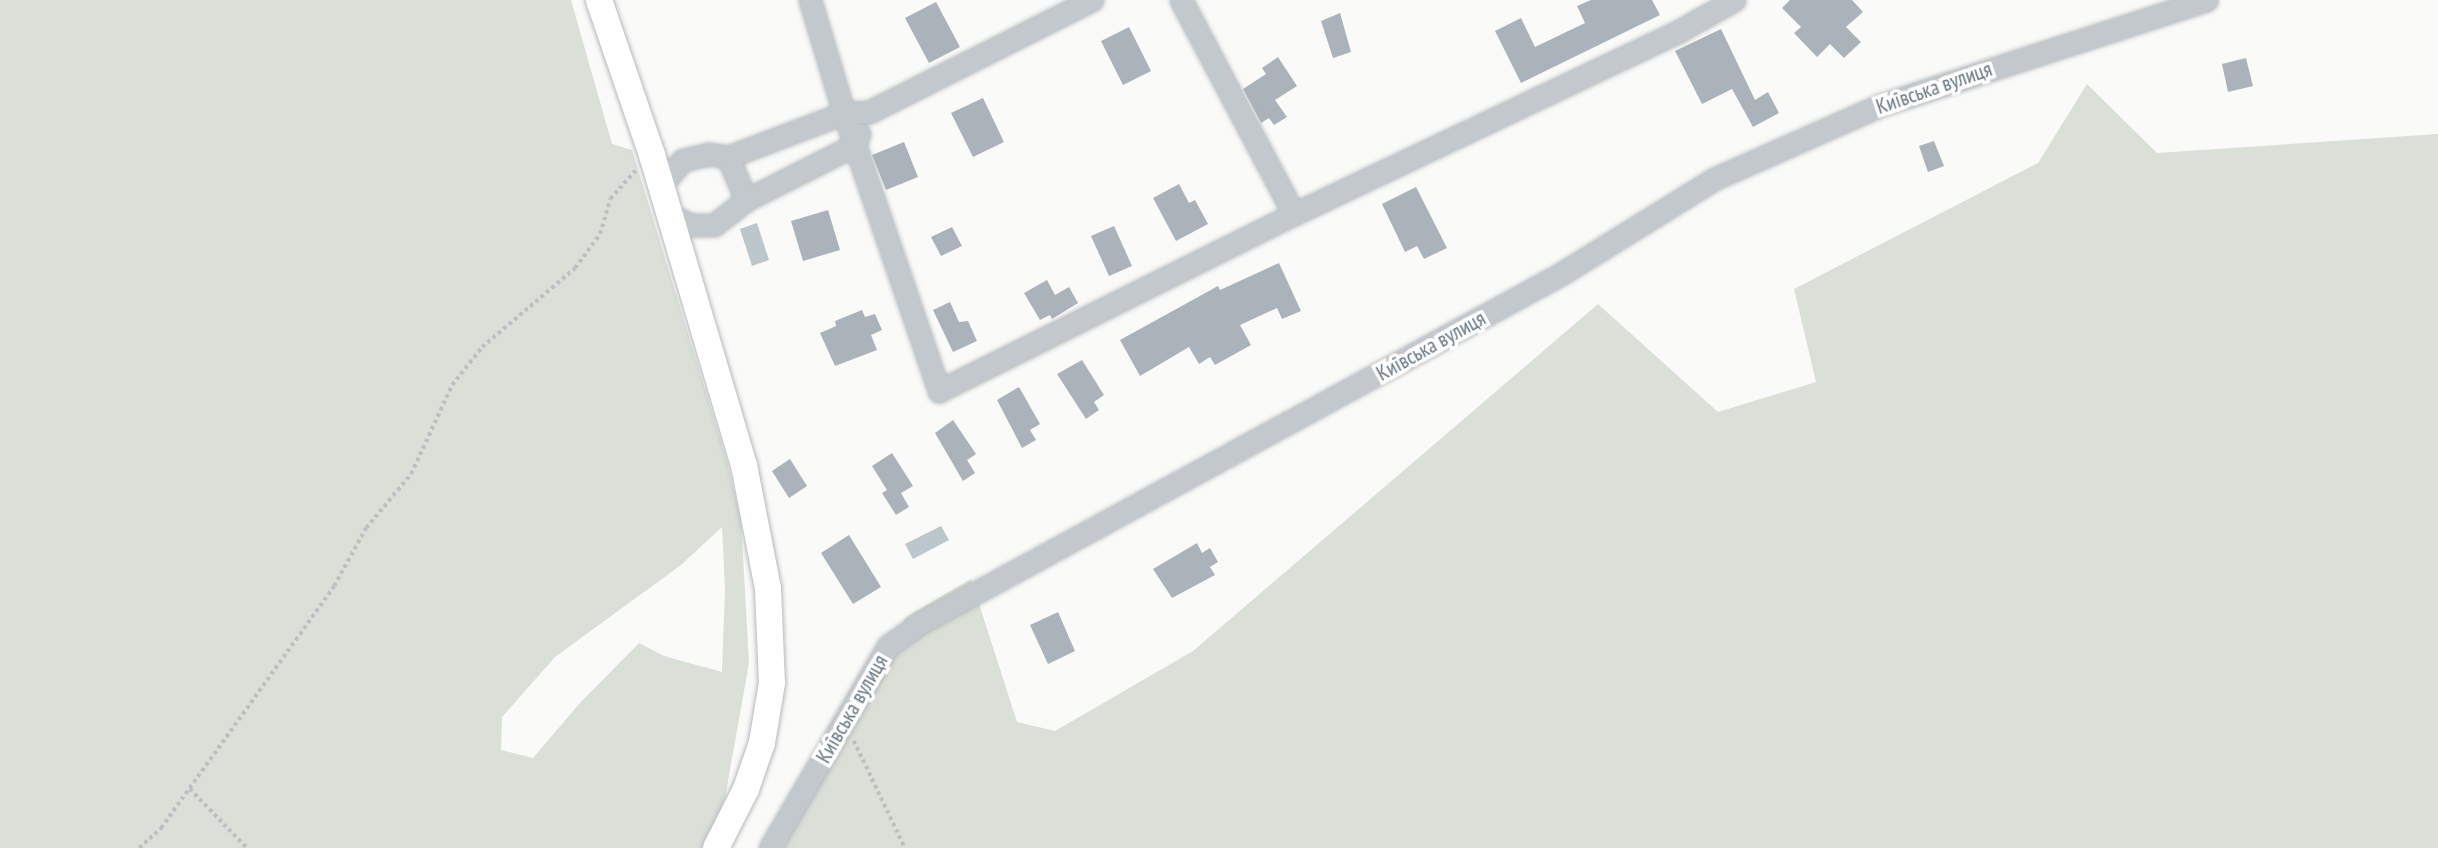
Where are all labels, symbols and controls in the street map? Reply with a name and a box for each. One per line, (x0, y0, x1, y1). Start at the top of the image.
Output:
street label: Київська вулиця (1873, 56, 1995, 120)
street label: Київська вулиця (1372, 306, 1490, 386)
street label: Київська вулиця (811, 651, 893, 767)

